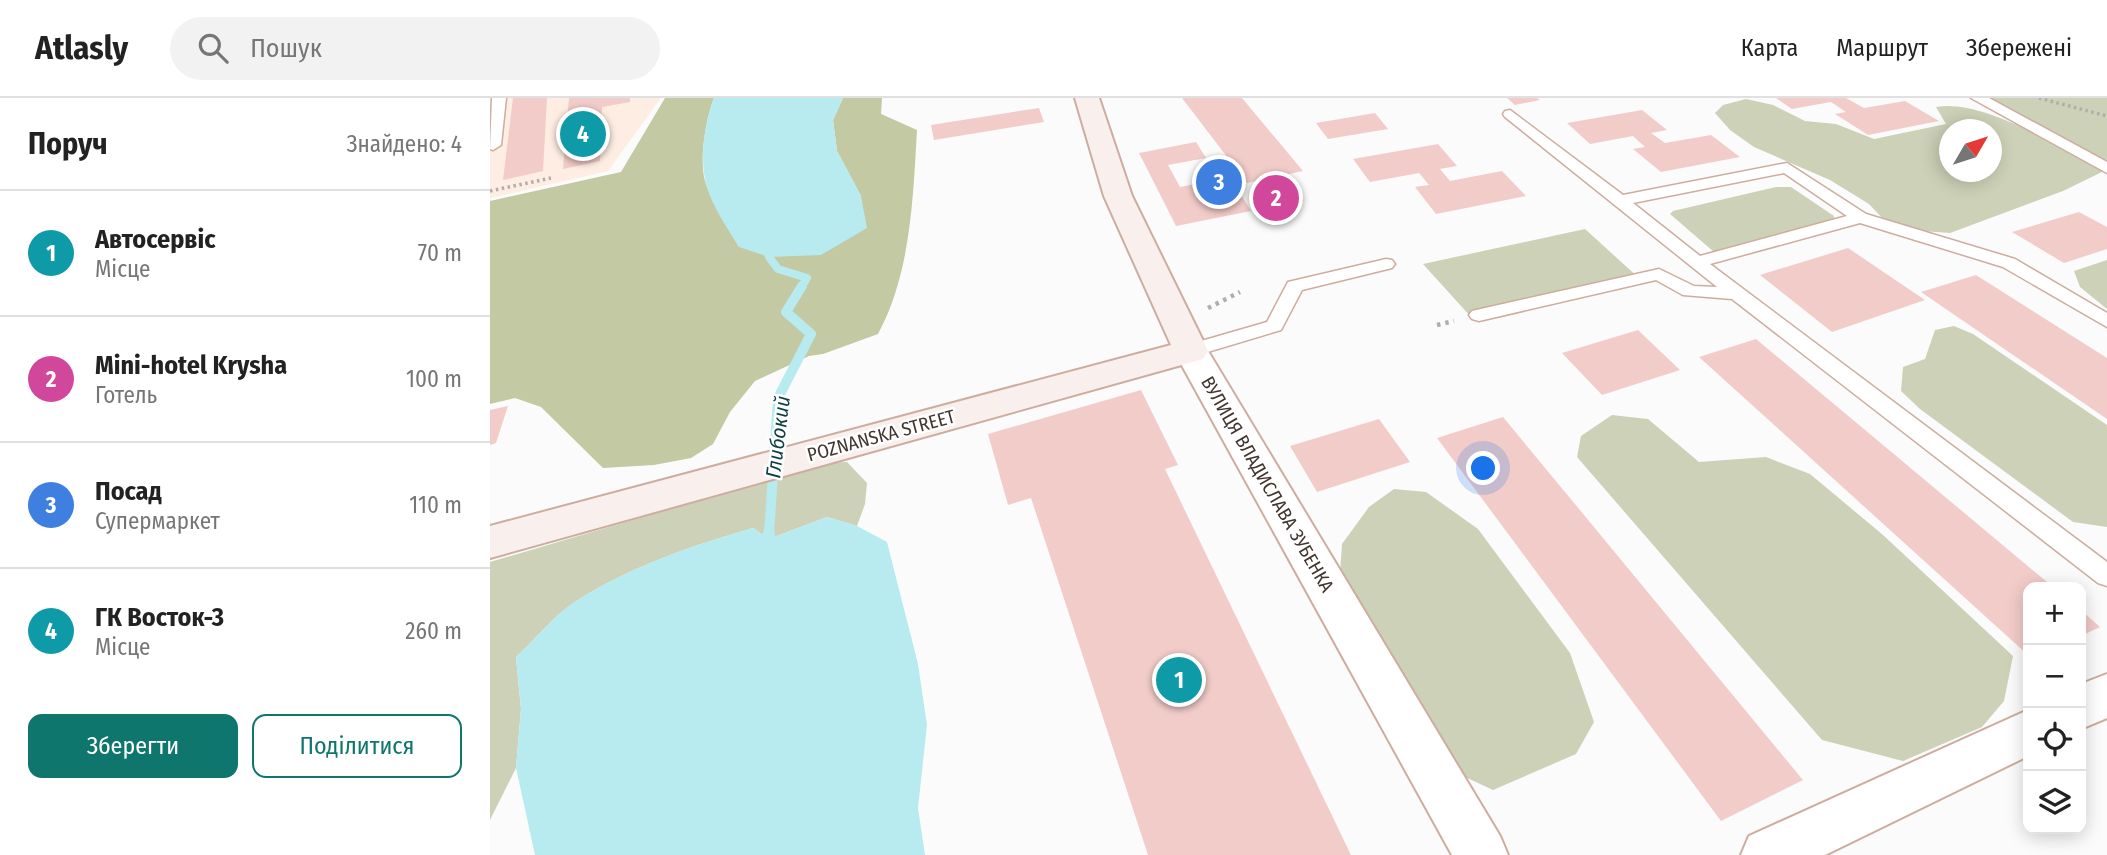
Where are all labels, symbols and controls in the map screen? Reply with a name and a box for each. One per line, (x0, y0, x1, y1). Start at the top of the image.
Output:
search box (170, 17, 660, 80)
text: Atlasly (35, 28, 128, 68)
icon: search (194, 29, 232, 67)
text: Пошук (250, 33, 322, 64)
text: Карта (1741, 34, 1798, 62)
text: Маршрут (1836, 34, 1928, 62)
text: Збережені (1966, 34, 2072, 62)
pin: 4 (560, 108, 606, 160)
north arrow (1939, 119, 2002, 182)
text: Поруч (28, 126, 107, 162)
text: Знайдено: 4 (347, 130, 462, 158)
pin: 3 (1196, 156, 1242, 208)
pin: 2 (1253, 172, 1299, 224)
text: Автосервіс (95, 224, 216, 255)
text: 1 (46, 239, 56, 267)
text: 70 m (418, 239, 462, 267)
text: Місце (95, 255, 150, 283)
text: Mini-hotel Krysha (95, 350, 287, 381)
text: 2 (46, 365, 56, 393)
text: 100 m (406, 365, 462, 393)
street label: ВУЛИЦЯ ВЛАДИСЛАВА ЗУБЕНКА (1196, 372, 1339, 596)
text: Готель (95, 381, 157, 409)
water label: Глибокий (760, 394, 796, 480)
street label: POZNANSKA STREET (805, 405, 958, 466)
your location (1466, 451, 1500, 485)
text: Посад (95, 476, 162, 507)
text: 3 (46, 491, 56, 519)
text: 110 m (409, 491, 462, 519)
text: Супермаркет (95, 507, 220, 535)
map controls (2023, 582, 2086, 834)
button: + (2023, 582, 2086, 645)
text: ГК Восток-3 (95, 602, 224, 633)
text: 4 (45, 617, 57, 645)
text: 260 m (405, 617, 462, 645)
text: Місце (95, 633, 150, 661)
button: − (2023, 645, 2086, 708)
pin: 1 (1156, 654, 1202, 706)
button: locate (2023, 708, 2086, 771)
button: Зберегти (28, 714, 238, 778)
button: Поділитися (252, 714, 462, 778)
button: layers (2023, 771, 2086, 834)

